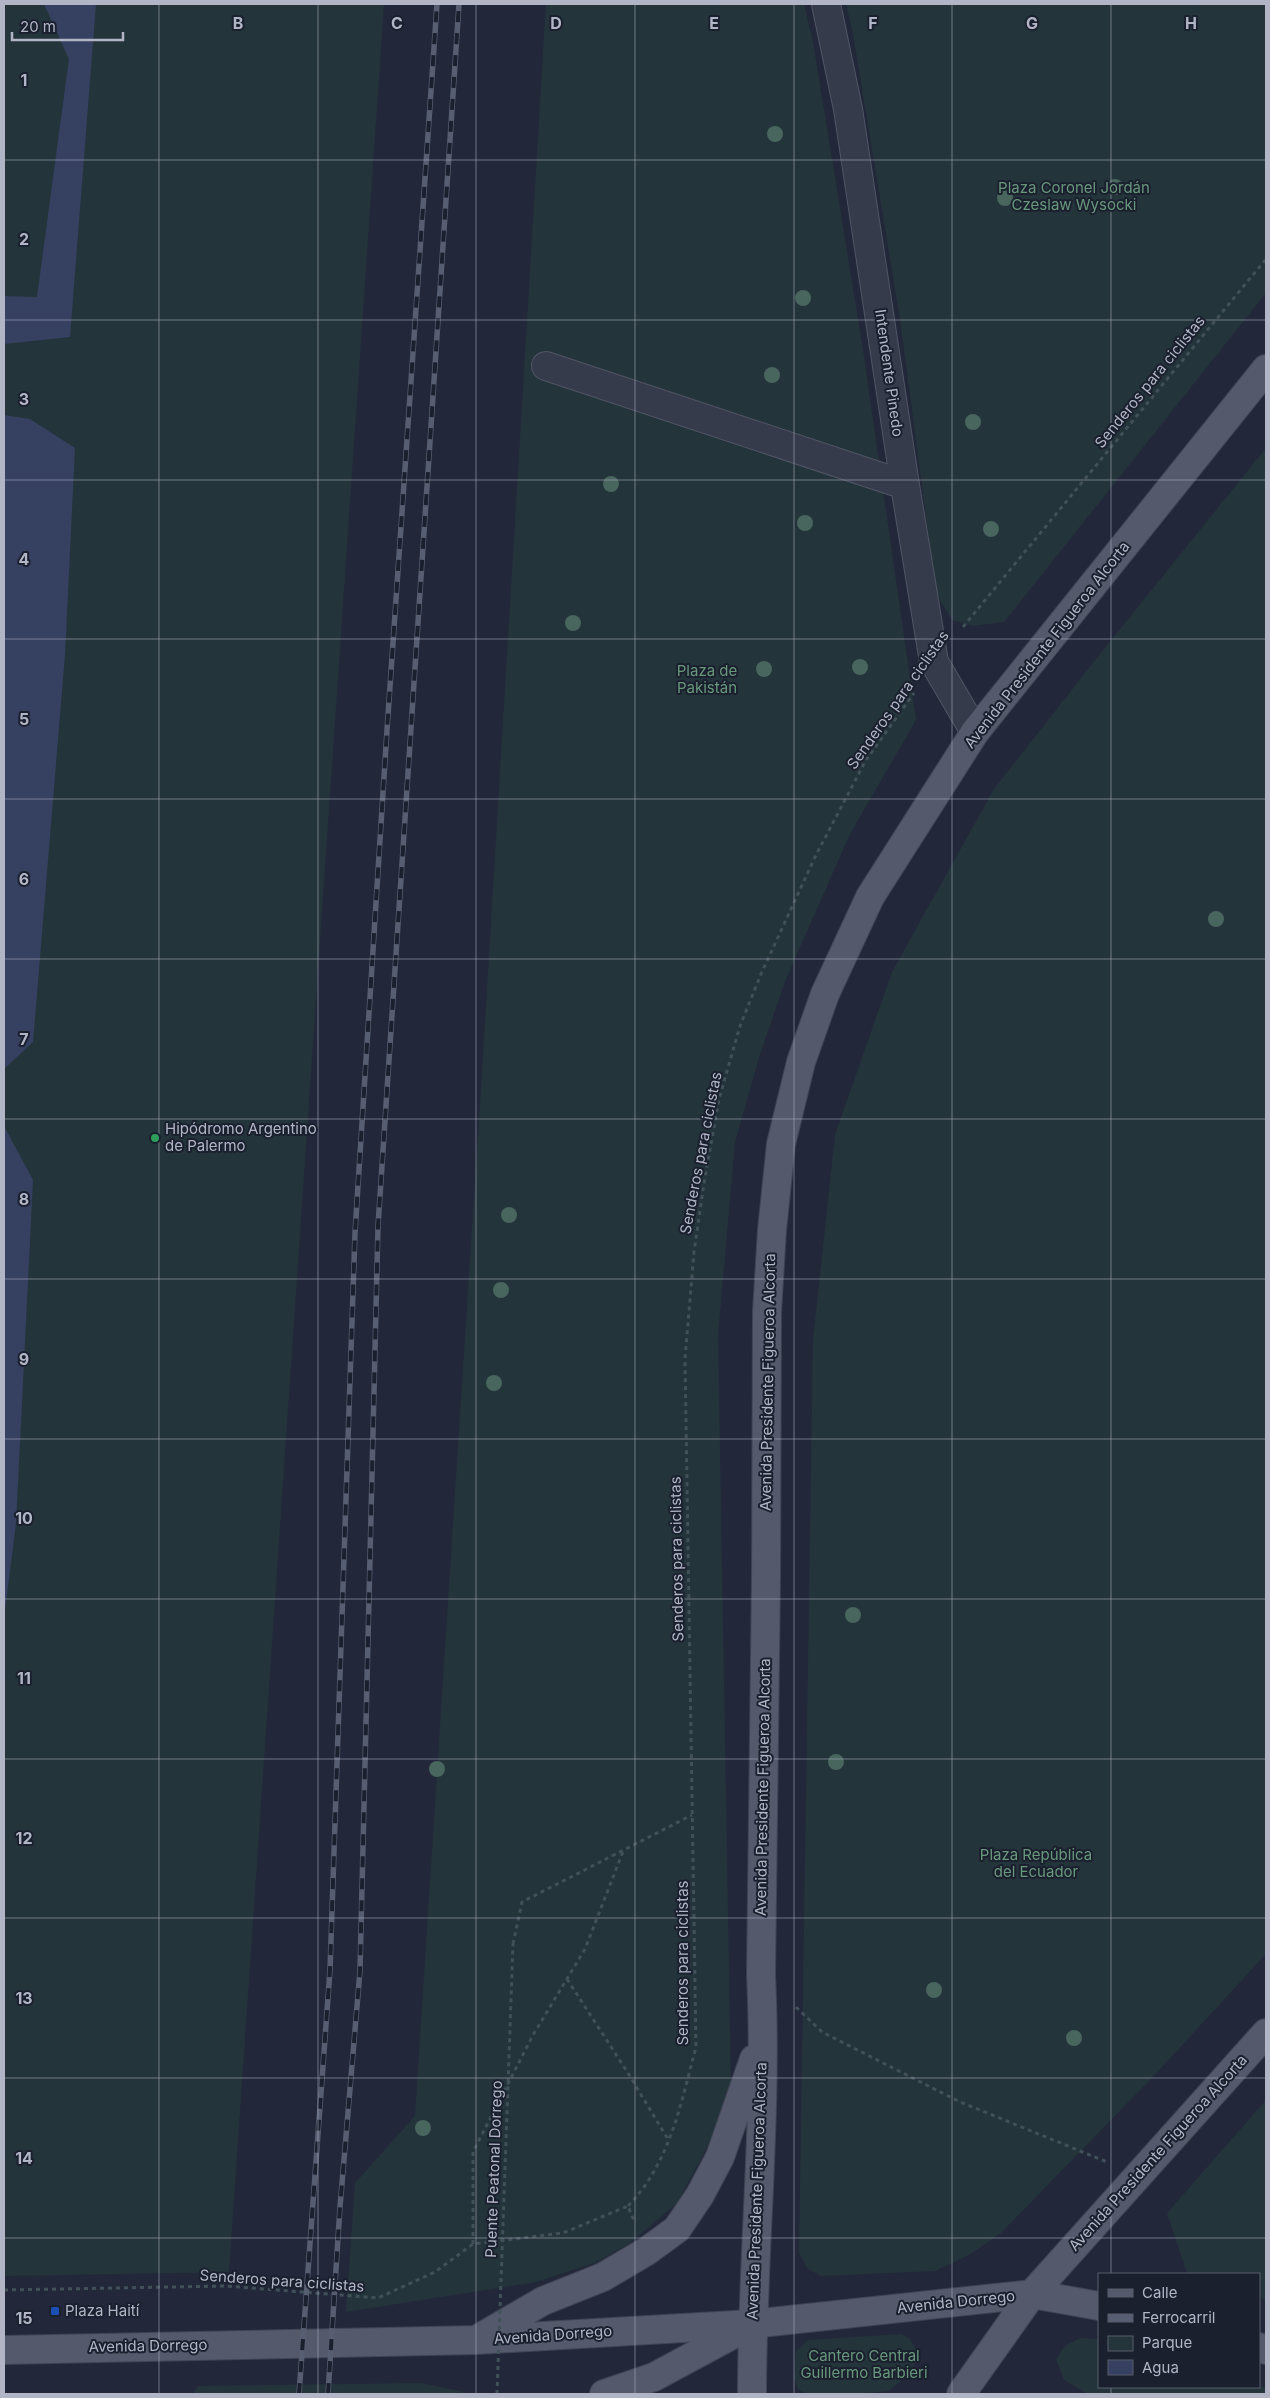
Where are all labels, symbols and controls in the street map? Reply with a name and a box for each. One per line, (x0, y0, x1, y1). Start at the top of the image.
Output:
scale bar (12, 10, 124, 42)
text: B (233, 13, 243, 33)
text: C (391, 13, 403, 33)
text: D (550, 13, 562, 33)
text: E (709, 13, 719, 33)
text: F (868, 13, 878, 33)
text: G (1026, 13, 1038, 33)
text: H (1185, 13, 1197, 33)
text: 20 m (20, 17, 56, 36)
text: 1 (21, 70, 27, 90)
park label: Plaza Coronel Jordán Czeslaw Wysocki (998, 178, 1150, 214)
text: 2 (19, 229, 29, 249)
street label: Intendente Pinedo (871, 308, 908, 438)
street label: Senderos para ciclistas (1090, 312, 1209, 452)
text: 3 (19, 389, 29, 409)
street label: Avenida Presidente Figueroa Alcorta (960, 537, 1133, 752)
text: 4 (19, 549, 30, 569)
street label: Senderos para ciclistas (842, 627, 953, 773)
park label: Plaza de Pakistán (677, 661, 737, 697)
text: 5 (19, 709, 29, 729)
text: 6 (19, 869, 29, 889)
text: 7 (19, 1029, 29, 1049)
street label: Senderos para ciclistas (675, 1070, 726, 1236)
place label: Hipódromo Argentino de Palermo (165, 1119, 317, 1155)
marker: Hipódromo Argentino de Palermo (149, 1132, 161, 1144)
text: 8 (19, 1189, 29, 1209)
street label: Avenida Presidente Figueroa Alcorta (756, 1253, 779, 1511)
text: 9 (19, 1349, 29, 1369)
street label: Senderos para ciclistas (666, 1476, 687, 1642)
text: 10 (15, 1508, 33, 1528)
street label: Avenida Presidente Figueroa Alcorta (751, 1658, 774, 1916)
text: 11 (17, 1668, 31, 1688)
text: 12 (16, 1828, 32, 1848)
park label: Plaza República del Ecuador (980, 1845, 1092, 1881)
street label: Senderos para ciclistas (673, 1880, 692, 2046)
text: 13 (15, 1988, 33, 2008)
street label: Avenida Presidente Figueroa Alcorta (1064, 2051, 1251, 2255)
street label: Avenida Presidente Figueroa Alcorta (743, 2062, 770, 2320)
street label: Puente Peatonal Dorrego (481, 2080, 506, 2258)
text: 14 (15, 2148, 33, 2168)
street label: Senderos para ciclistas (199, 2265, 365, 2296)
legend (1098, 2273, 1260, 2388)
text: Calle (1142, 2283, 1177, 2302)
street label: Avenida Dorrego (896, 2286, 1016, 2317)
place label: Plaza Haití (65, 2301, 140, 2320)
marker: Plaza Haití (49, 2305, 61, 2317)
text: 15 (15, 2308, 33, 2328)
text: Ferrocarril (1142, 2308, 1215, 2327)
street label: Avenida Dorrego (493, 2321, 613, 2348)
text: Parque (1142, 2333, 1192, 2352)
street label: Avenida Dorrego (89, 2335, 207, 2356)
park label: Cantero Central Guillermo Barbieri (800, 2346, 928, 2382)
text: Agua (1142, 2358, 1179, 2377)

